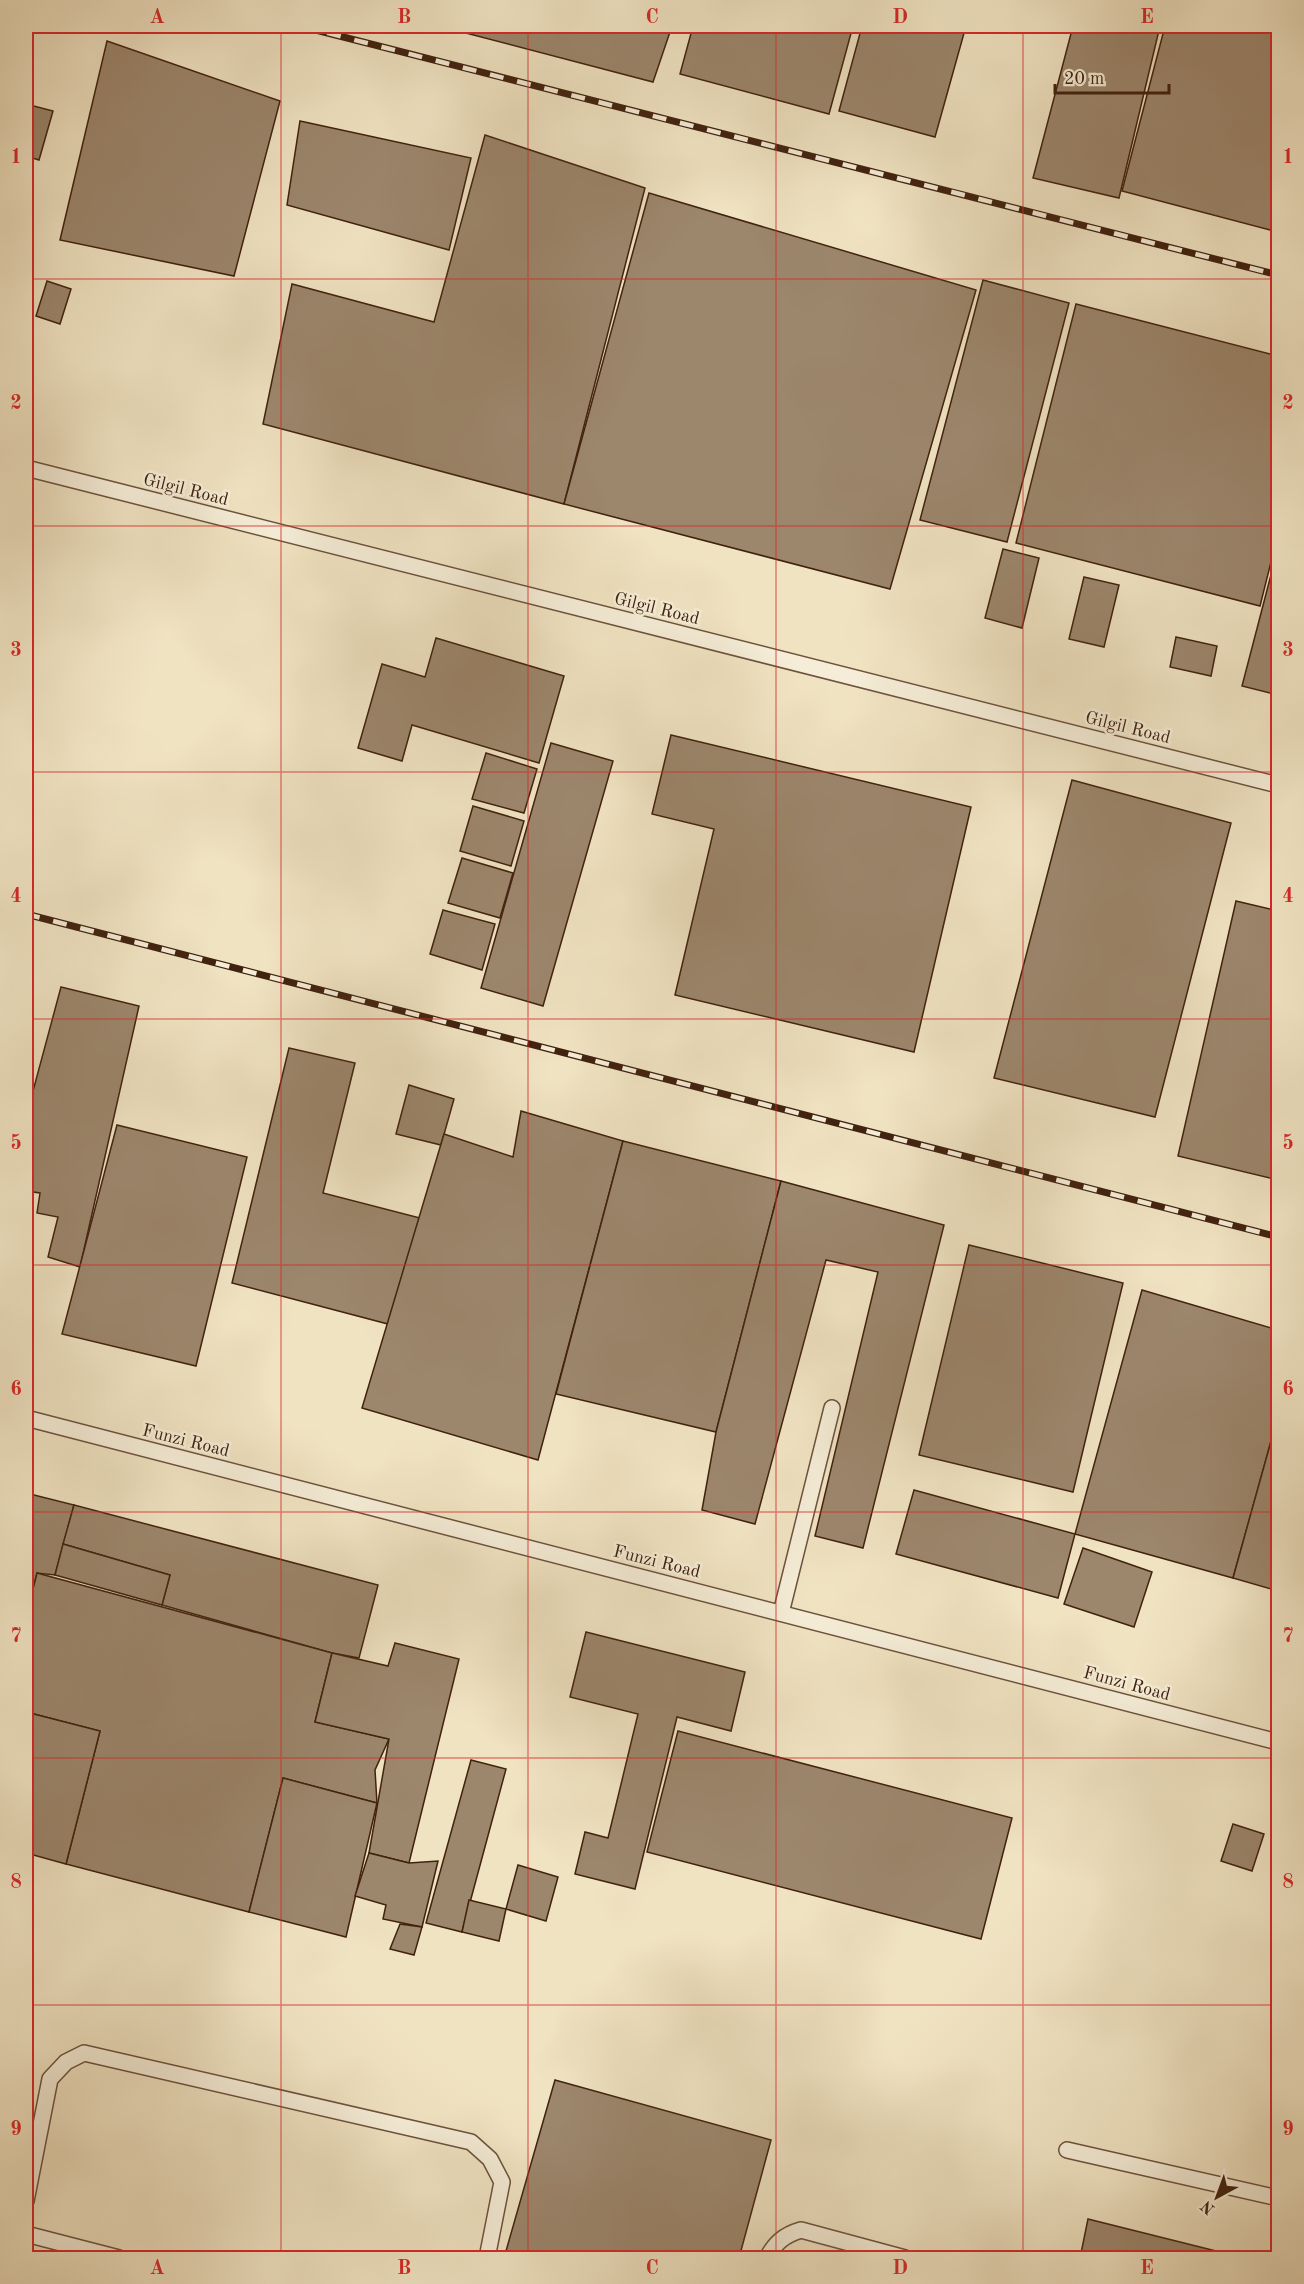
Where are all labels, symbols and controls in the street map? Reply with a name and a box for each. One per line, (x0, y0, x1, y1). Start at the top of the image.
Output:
text: A (149, 8, 165, 28)
text: B (397, 8, 411, 28)
text: C (645, 8, 659, 28)
text: D (892, 8, 908, 28)
text: E (1140, 8, 1154, 28)
scale bar (1055, 57, 1169, 95)
text: 20 m (1064, 70, 1104, 88)
text: 1 (10, 148, 22, 168)
text: 1 (1282, 148, 1294, 168)
text: 2 (10, 394, 22, 414)
text: 2 (1282, 394, 1294, 414)
street label: Gilgil Road (141, 471, 230, 509)
street label: Gilgil Road (612, 590, 701, 628)
text: 3 (10, 641, 22, 661)
text: 3 (1282, 641, 1294, 661)
street label: Gilgil Road (1083, 709, 1172, 747)
text: 4 (10, 887, 22, 907)
text: 4 (1282, 887, 1294, 907)
text: 5 (10, 1133, 22, 1154)
text: 5 (1282, 1133, 1294, 1154)
text: 6 (10, 1380, 22, 1400)
text: 6 (1282, 1380, 1294, 1400)
street label: Funzi Road (140, 1421, 231, 1461)
street label: Funzi Road (611, 1542, 702, 1582)
text: 7 (10, 1627, 22, 1647)
text: 7 (1282, 1627, 1294, 1647)
street label: Funzi Road (1081, 1664, 1172, 1704)
text: 8 (10, 1873, 22, 1893)
text: 8 (1282, 1873, 1294, 1893)
text: 9 (10, 2120, 22, 2140)
text: 9 (1282, 2120, 1294, 2140)
north arrow (1187, 2167, 1247, 2227)
text: N (1198, 2196, 1218, 2217)
text: A (149, 2259, 165, 2279)
text: B (397, 2259, 411, 2279)
text: C (645, 2259, 659, 2279)
text: D (892, 2259, 908, 2279)
text: E (1140, 2259, 1154, 2279)

